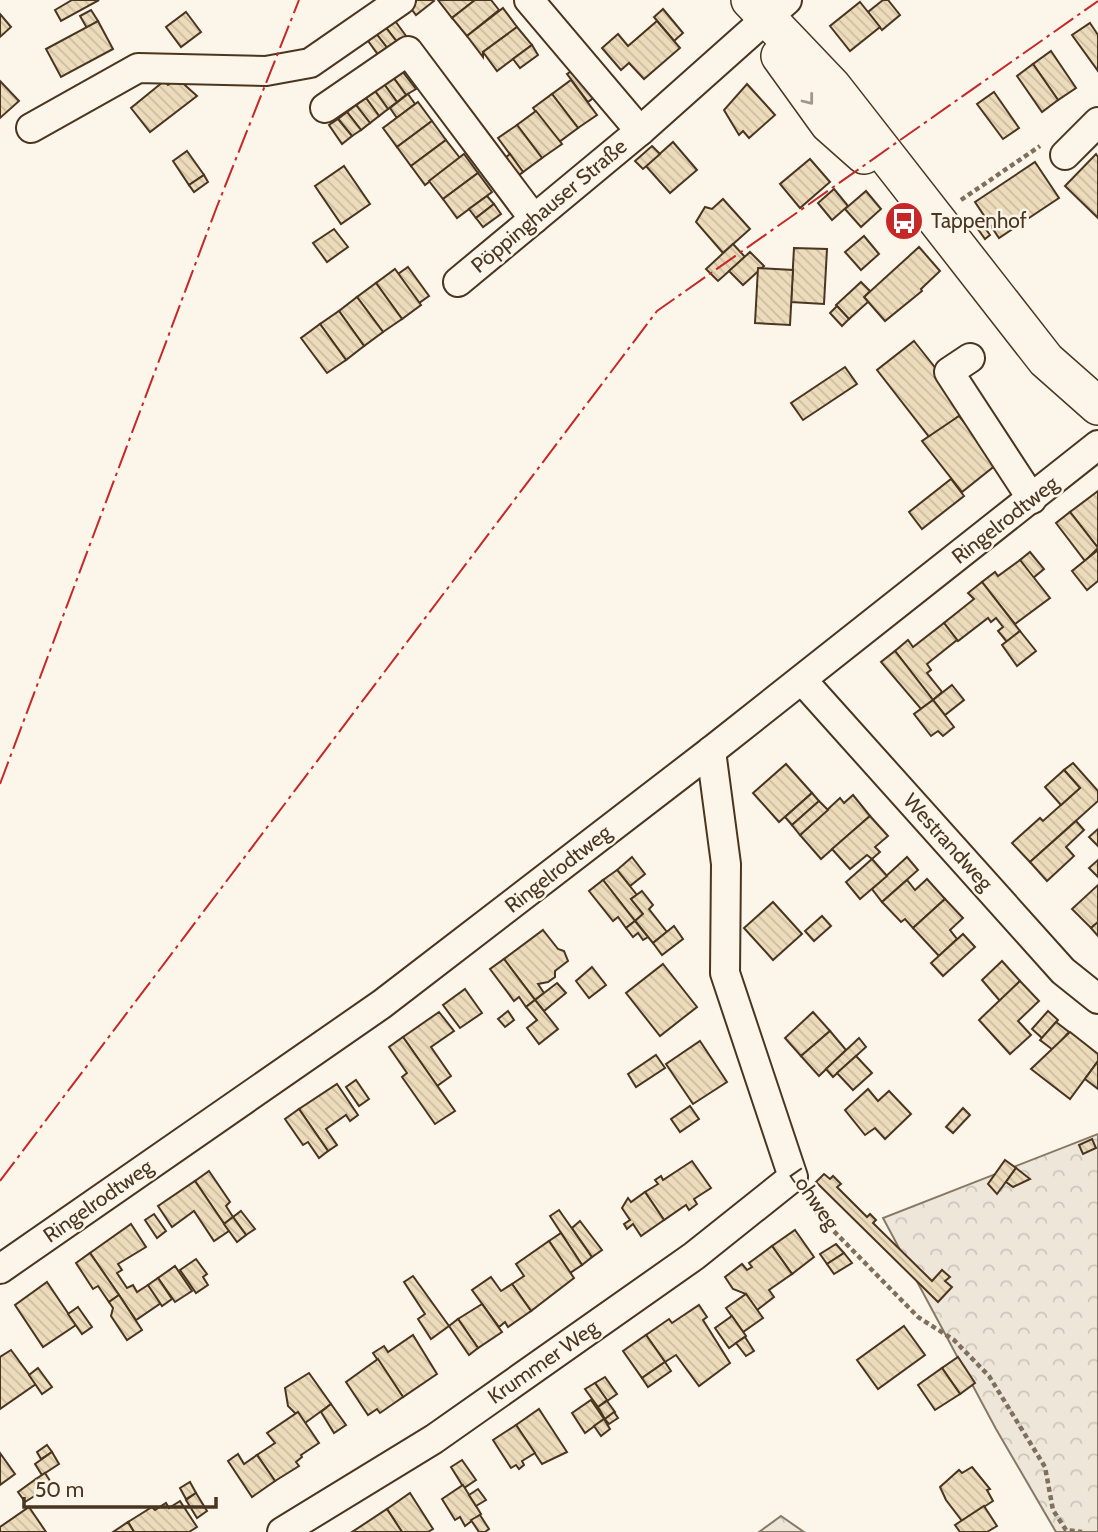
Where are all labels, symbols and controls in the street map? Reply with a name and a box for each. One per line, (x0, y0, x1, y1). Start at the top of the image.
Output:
one-way arrow (801, 92, 814, 105)
street label: Pöppinghauser Straße (466, 133, 632, 278)
bus stop icon: Tappenhof (883, 200, 925, 242)
place label: Tappenhof (931, 208, 1027, 233)
street label: Ringelrodtweg (947, 470, 1063, 569)
street label: Westrandweg (898, 788, 999, 896)
street label: Ringelrodtweg (500, 819, 616, 918)
street label: Ringelrodtweg (38, 1153, 158, 1247)
street label: Lohweg (784, 1163, 845, 1235)
street label: Krummer Weg (483, 1314, 603, 1409)
scale bar (24, 1466, 217, 1510)
text: 50 m (35, 1477, 84, 1502)

